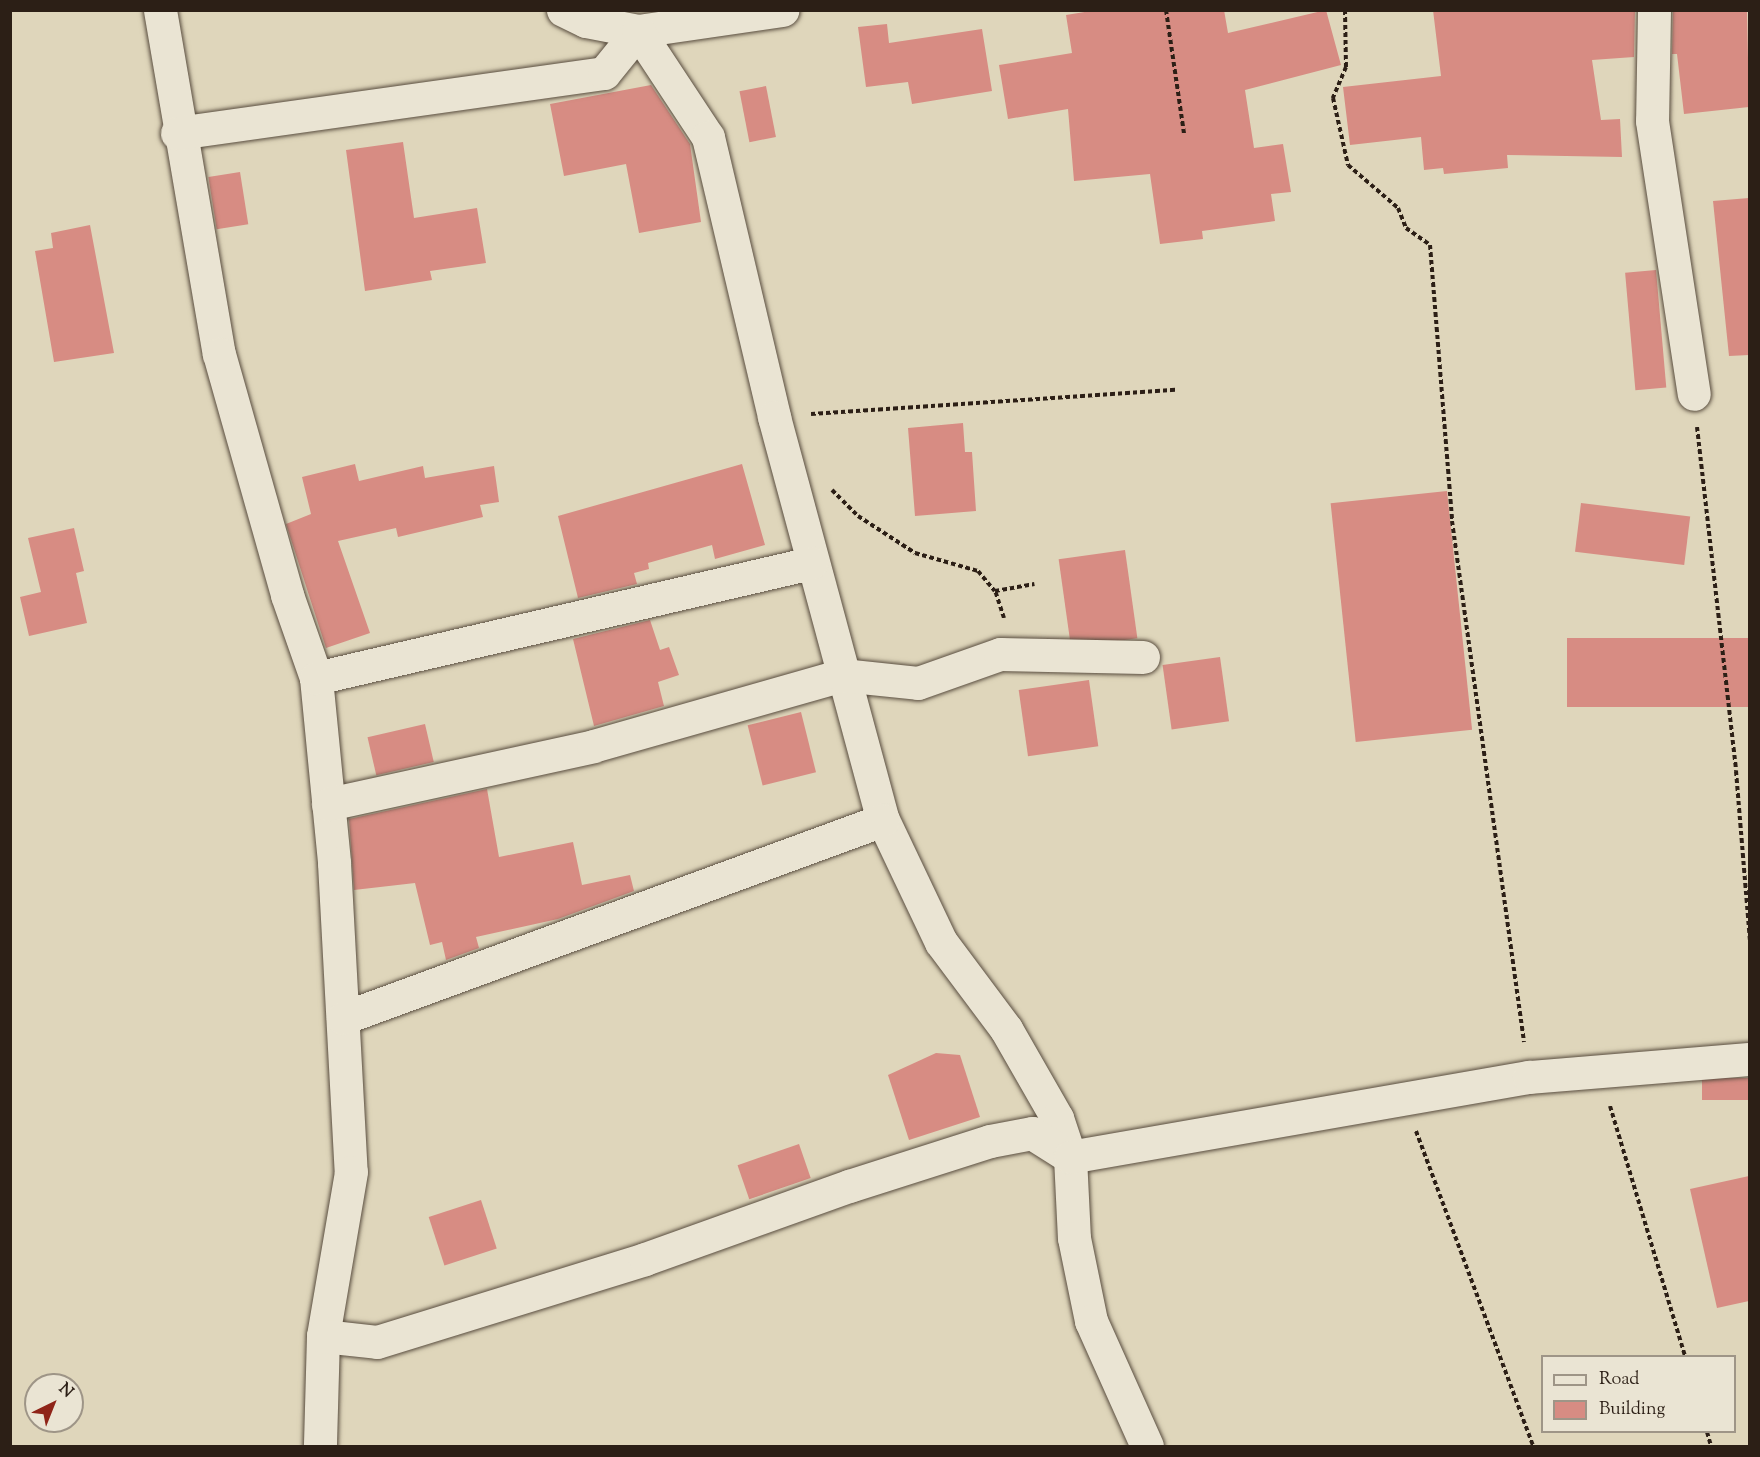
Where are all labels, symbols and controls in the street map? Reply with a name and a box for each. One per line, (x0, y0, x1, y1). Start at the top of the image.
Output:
legend (1541, 1355, 1736, 1433)
text: Road (1599, 1367, 1639, 1393)
north arrow (24, 1373, 84, 1433)
text: N (53, 1378, 78, 1404)
text: Building (1599, 1397, 1665, 1423)

